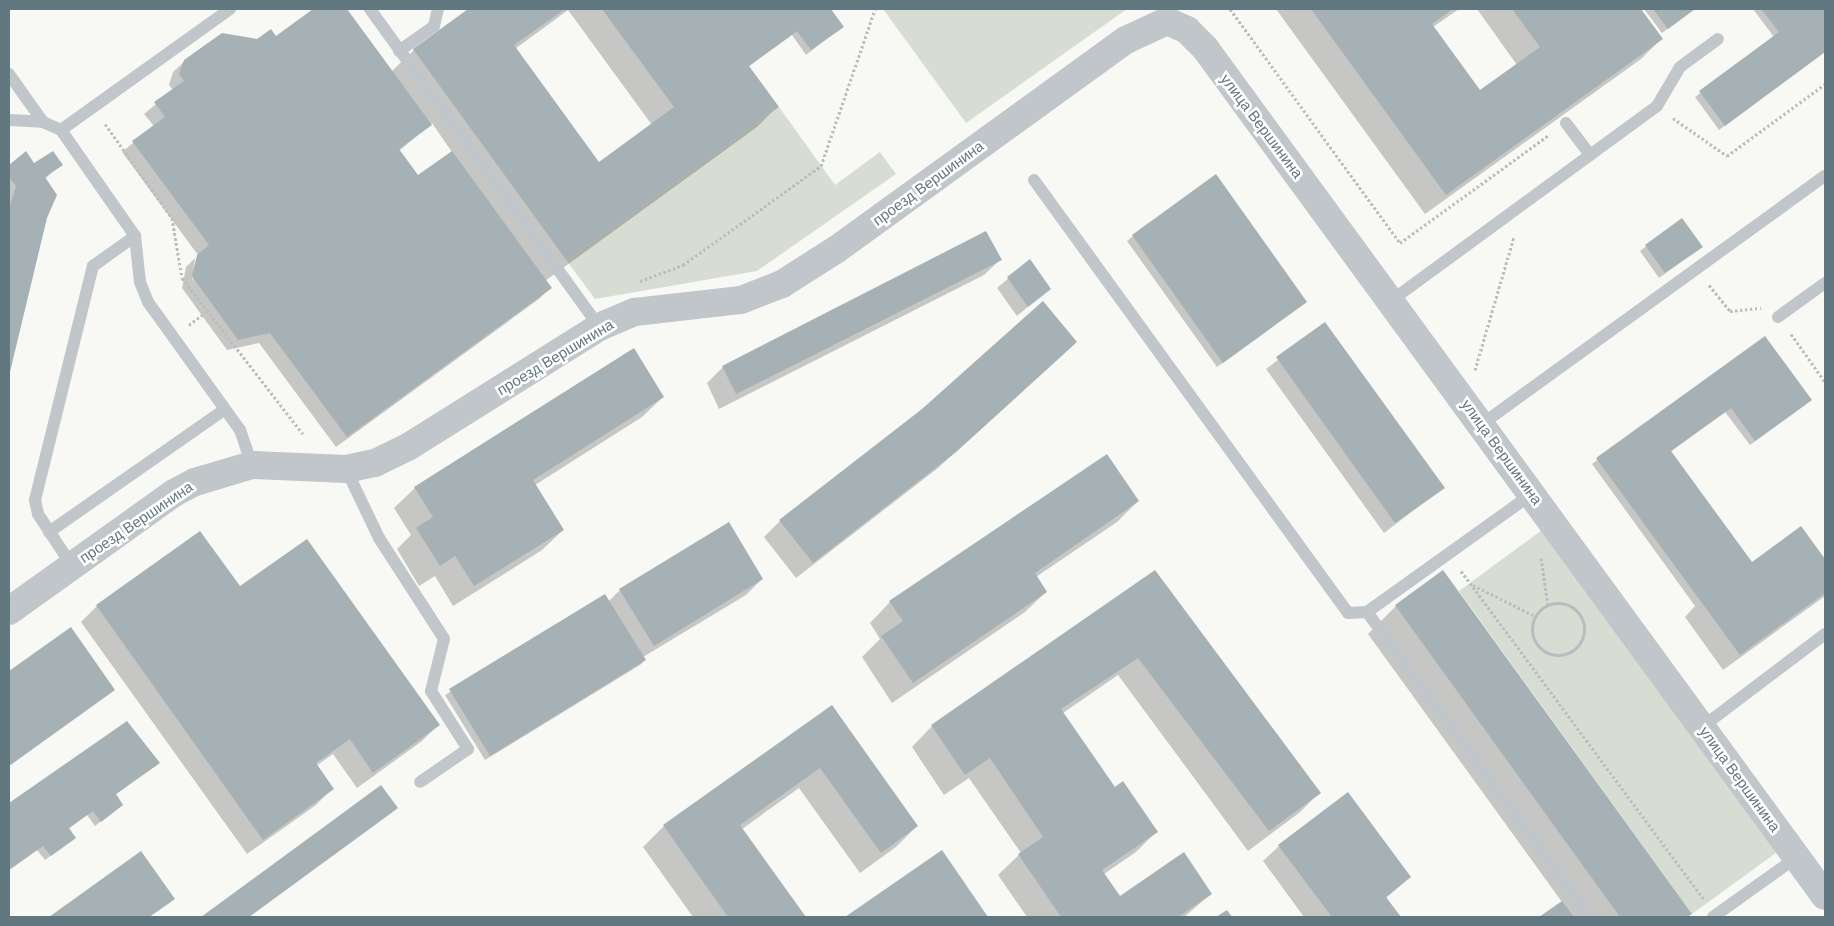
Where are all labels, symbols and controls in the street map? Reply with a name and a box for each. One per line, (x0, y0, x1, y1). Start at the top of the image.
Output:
street label: улица Вершинина (1217, 70, 1307, 182)
street label: проезд Вершинина (869, 137, 987, 229)
street label: проезд Вершинина (494, 315, 616, 399)
street label: улица Вершинина (1458, 396, 1546, 508)
street label: проезд Вершинина (76, 477, 196, 567)
street label: улица Вершинина (1696, 723, 1784, 835)

